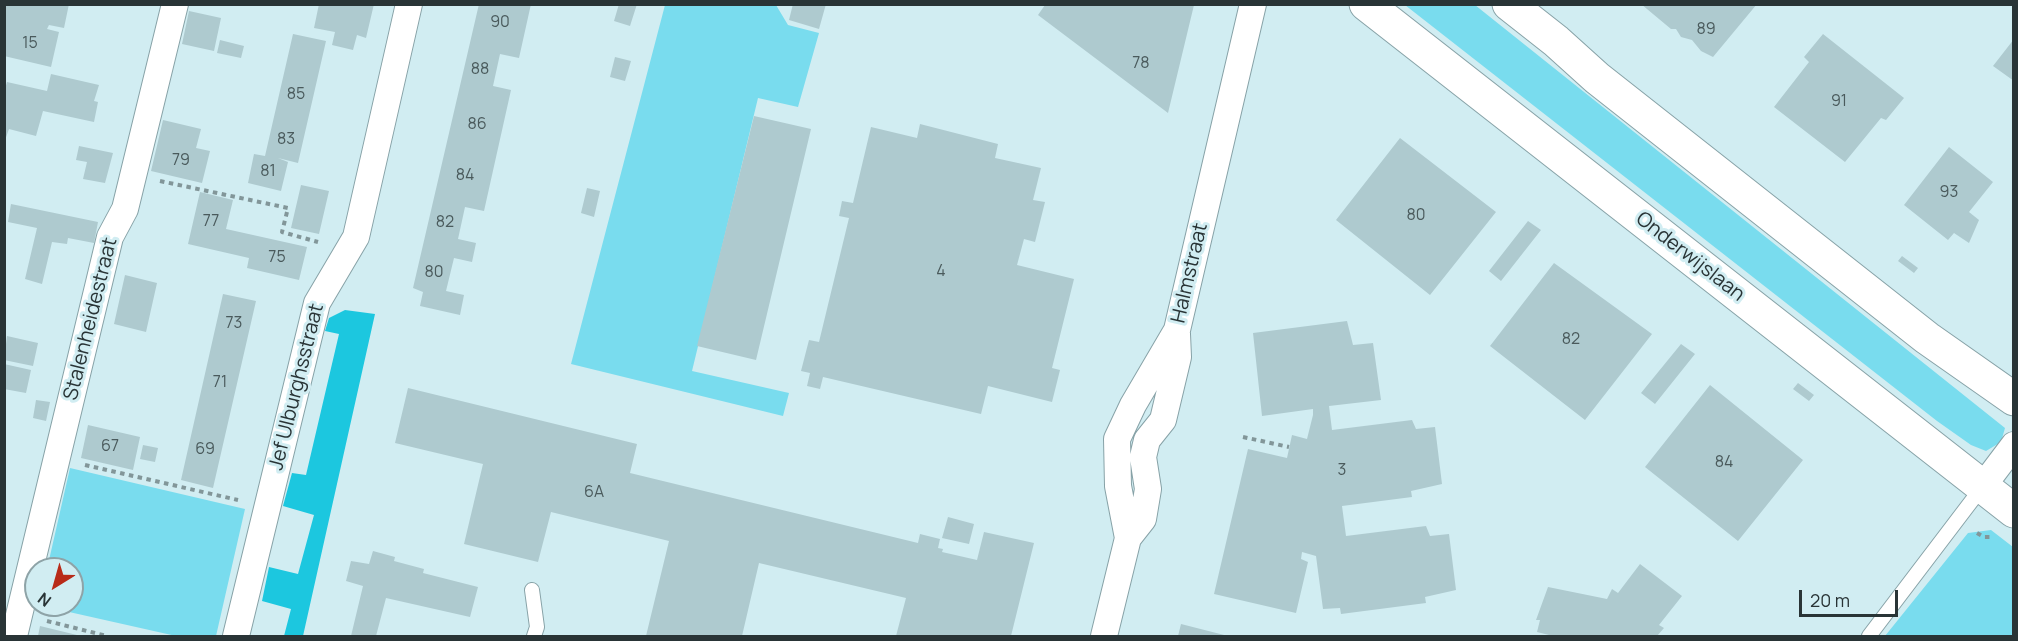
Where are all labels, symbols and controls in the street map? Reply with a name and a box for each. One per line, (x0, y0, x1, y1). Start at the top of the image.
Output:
house number: 90 (490, 13, 510, 33)
house number: 89 (1696, 20, 1716, 40)
house number: 15 (22, 34, 38, 54)
house number: 78 (1132, 54, 1150, 74)
house number: 88 (471, 60, 489, 80)
house number: 85 (287, 85, 305, 105)
house number: 91 (1831, 92, 1847, 112)
house number: 86 (467, 115, 487, 135)
house number: 83 (277, 130, 295, 150)
house number: 79 (172, 151, 190, 171)
house number: 81 (260, 162, 276, 182)
house number: 84 (456, 166, 474, 186)
house number: 93 (1940, 183, 1958, 203)
house number: 80 (1406, 206, 1426, 226)
street label: Onderwijslaan (1631, 207, 1749, 307)
house number: 77 (203, 212, 219, 232)
house number: 82 (436, 213, 454, 233)
street label: Halmstraat (1167, 221, 1213, 325)
street label: Stalenheidestraat (59, 235, 123, 403)
house number: 75 (268, 248, 286, 268)
house number: 4 (936, 262, 946, 282)
house number: 80 (424, 263, 444, 283)
street label: Jef Ulburghsstraat (265, 301, 329, 473)
house number: 73 (226, 314, 242, 334)
house number: 82 (1562, 330, 1580, 350)
house number: 71 (213, 373, 227, 393)
house number: 67 (101, 437, 119, 457)
house number: 69 (195, 440, 215, 460)
house number: 84 (1715, 453, 1733, 473)
house number: 3 (1338, 461, 1346, 481)
house number: 6A (584, 483, 604, 503)
north arrow (24, 557, 84, 617)
scale bar (1802, 578, 1901, 616)
text: N (33, 588, 56, 612)
text: 20 m (1810, 588, 1850, 612)

